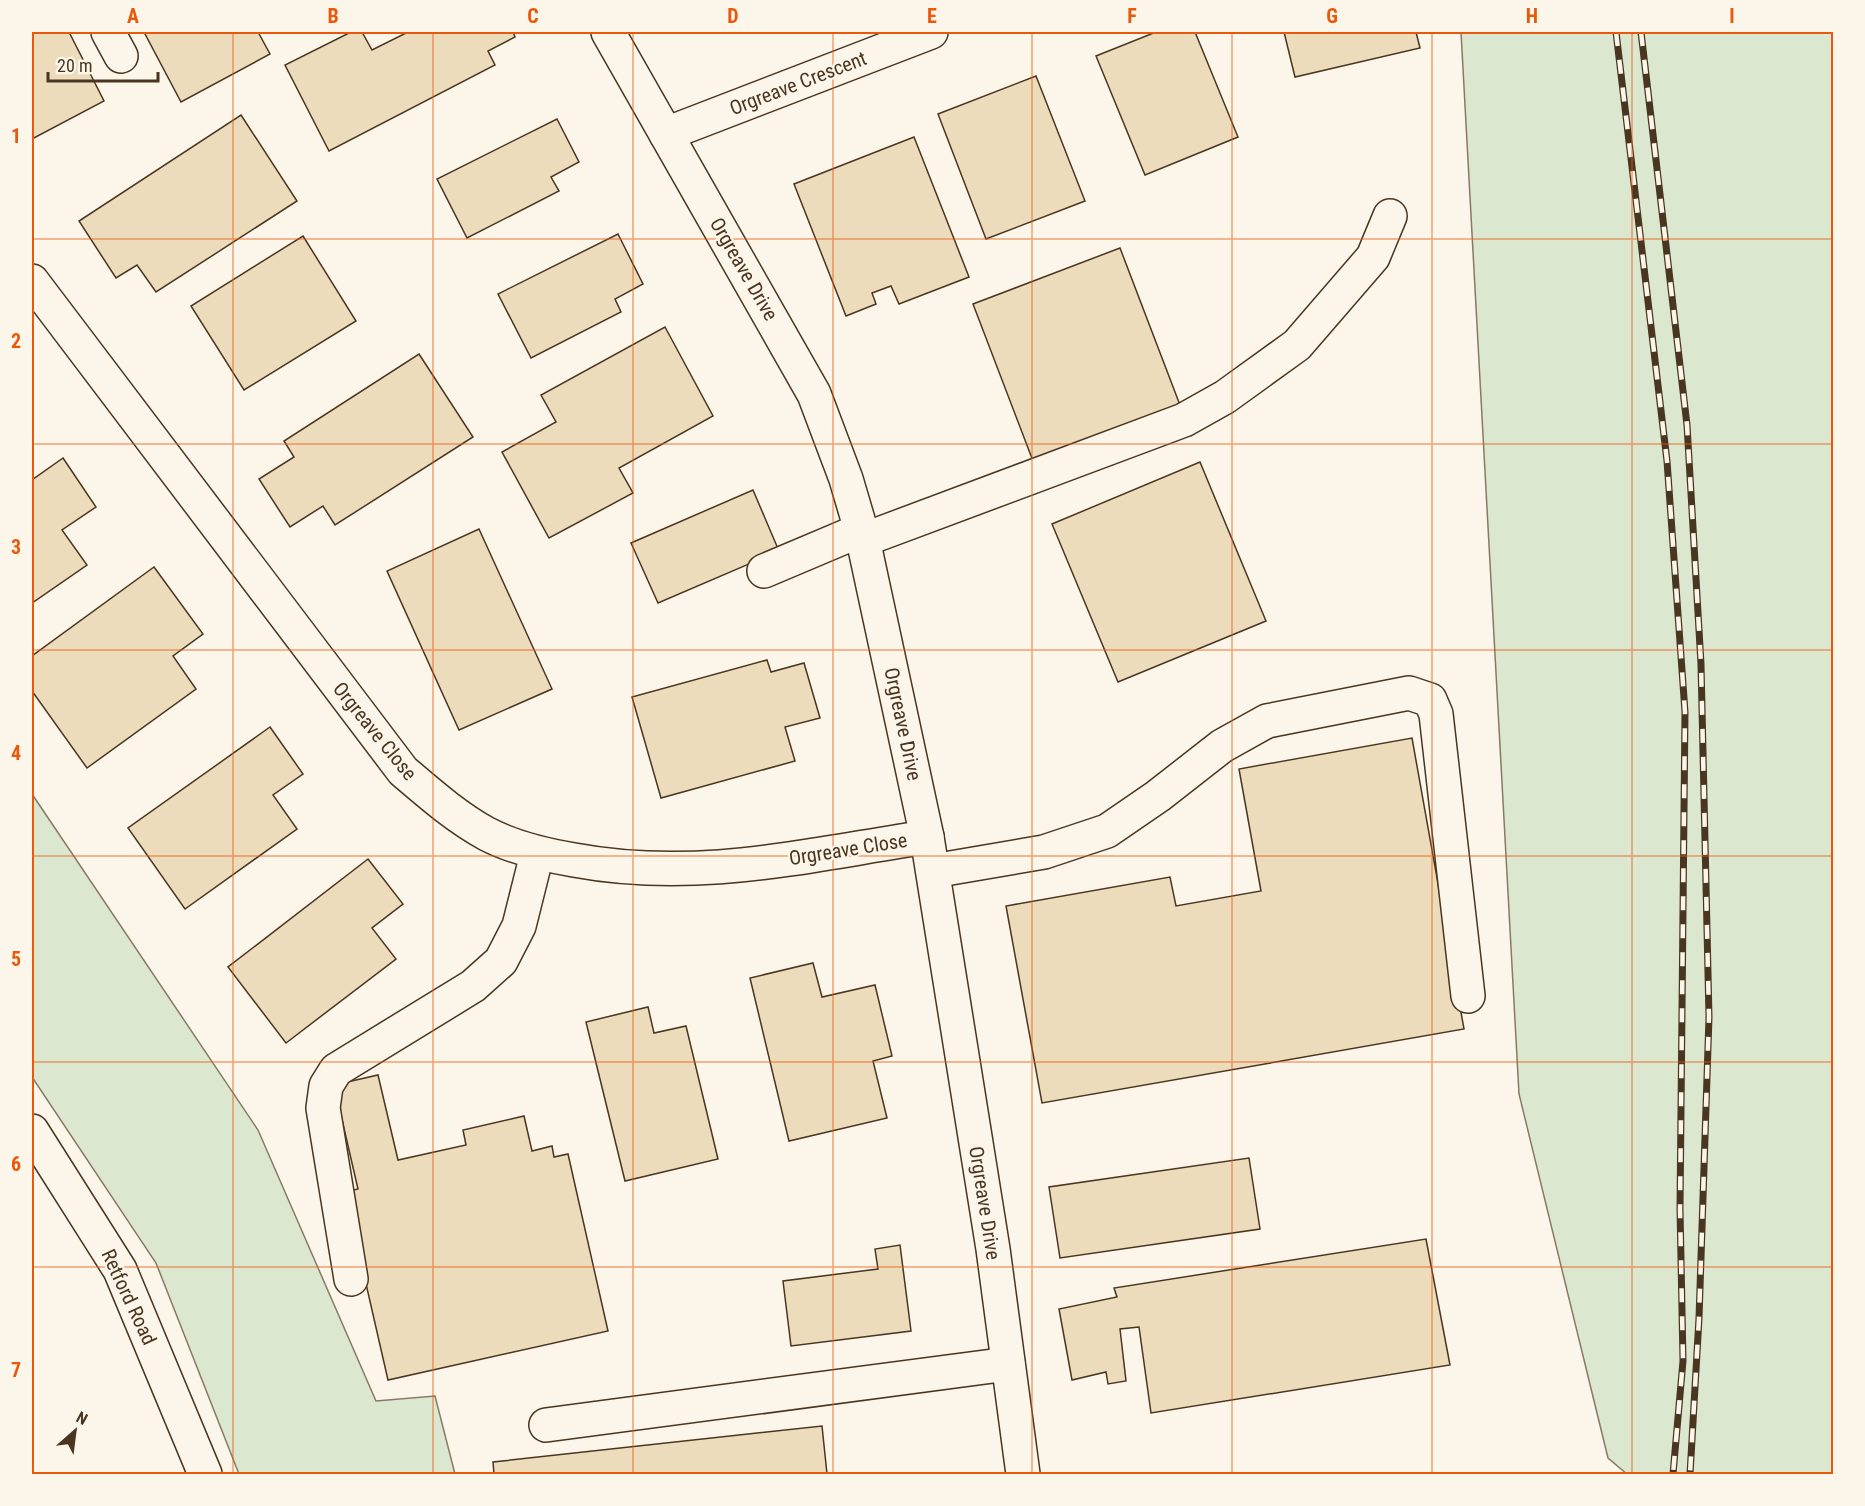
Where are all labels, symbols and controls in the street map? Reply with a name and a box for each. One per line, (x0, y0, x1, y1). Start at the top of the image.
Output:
text: A (127, 4, 139, 28)
text: B (327, 4, 339, 28)
text: C (527, 4, 539, 28)
text: D (727, 4, 739, 28)
text: E (927, 4, 937, 28)
text: F (1127, 4, 1137, 28)
text: G (1326, 4, 1338, 28)
text: H (1526, 4, 1538, 28)
text: I (1729, 4, 1735, 28)
scale bar (48, 45, 158, 83)
street label: Orgreave Crescent (726, 46, 870, 120)
text: 20 m (57, 55, 92, 76)
text: 1 (11, 124, 21, 148)
street label: Orgreave Drive (705, 213, 783, 325)
text: 2 (11, 329, 21, 353)
text: 3 (11, 535, 21, 559)
street label: Orgreave Drive (879, 665, 927, 783)
street label: Orgreave Close (328, 677, 422, 785)
text: 4 (11, 741, 21, 765)
street label: Orgreave Close (787, 828, 909, 870)
text: 5 (11, 947, 21, 971)
street label: Orgreave Drive (964, 1144, 1006, 1262)
text: 6 (11, 1152, 21, 1176)
street label: Retford Road (96, 1245, 162, 1349)
text: 7 (11, 1358, 21, 1382)
north arrow (45, 1401, 105, 1461)
text: N (73, 1408, 91, 1429)

